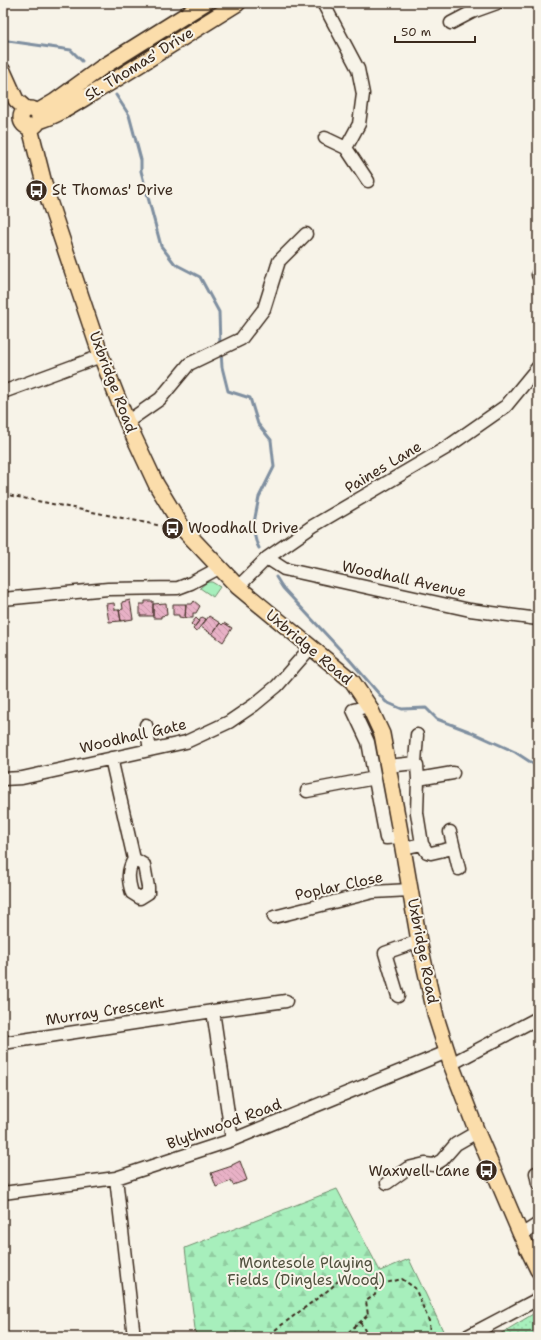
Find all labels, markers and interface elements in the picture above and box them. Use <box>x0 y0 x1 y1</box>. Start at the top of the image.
scale bar <box>395 18 475 44</box>
street label: St. Thomas' Drive <box>81 22 197 106</box>
text: 50 m <box>401 24 431 40</box>
bus stop icon: St Thomas' Drive <box>23 177 49 203</box>
place label: St Thomas' Drive <box>52 180 173 200</box>
street label: Uxbridge Road <box>84 328 142 436</box>
street label: Paines Lane <box>341 436 425 498</box>
bus stop icon: Woodhall Drive <box>160 515 186 541</box>
place label: Woodhall Drive <box>188 518 299 538</box>
street label: Woodhall Avenue <box>340 556 468 602</box>
street label: Uxbridge Road <box>262 605 357 689</box>
street label: Woodhall Gate <box>78 714 188 758</box>
street label: Poplar Close <box>293 867 385 905</box>
street label: Uxbridge Road <box>403 897 443 1006</box>
street label: Murray Crescent <box>44 992 166 1030</box>
street label: Blythwood Road <box>164 1094 285 1154</box>
bus stop icon: Waxwell Lane <box>473 1158 499 1184</box>
place label: Waxwell Lane <box>369 1161 470 1181</box>
park label: Montesole Playing Fields (Dingles Wood) <box>227 1253 385 1290</box>

